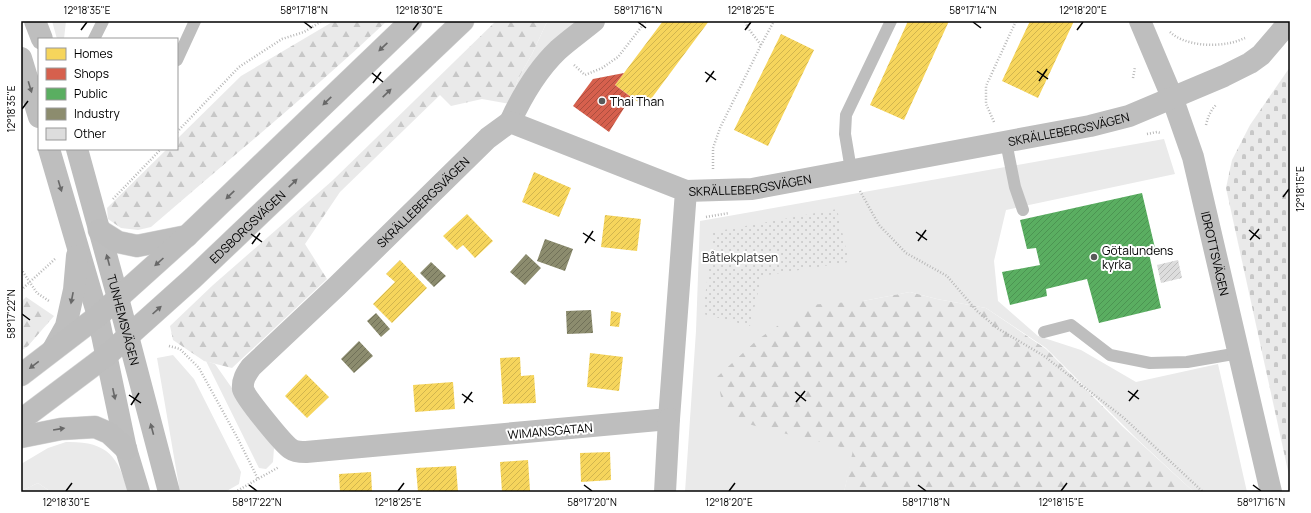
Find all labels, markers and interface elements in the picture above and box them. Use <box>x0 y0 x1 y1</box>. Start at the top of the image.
text: 12°18'35"E <box>64 3 111 17</box>
text: 58°17'18"N <box>280 3 328 17</box>
text: 12°18'30"E <box>395 3 443 17</box>
text: 58°17'16"N <box>614 3 662 17</box>
text: 12°18'25"E <box>727 3 775 17</box>
text: 58°17'14"N <box>949 3 997 17</box>
text: 12°18'20"E <box>1059 3 1107 17</box>
legend <box>38 38 178 150</box>
one-way arrow <box>378 43 388 52</box>
text: Homes <box>74 45 113 62</box>
text: Shops <box>74 65 109 82</box>
one-way arrow <box>27 82 33 94</box>
text: 12°18'35"E <box>4 85 18 132</box>
text: Public <box>74 85 108 102</box>
one-way arrow <box>382 88 392 98</box>
place label: Thai Than <box>610 93 664 110</box>
one-way arrow <box>322 96 332 106</box>
marker: Thai Than <box>597 96 607 106</box>
text: Industry <box>74 105 120 122</box>
street label: SKRÄLLEBERGSVÄGEN <box>1007 108 1131 150</box>
text: Other <box>74 125 107 142</box>
street label: SKRÄLLEBERGSVÄGEN <box>373 153 473 251</box>
text: 12°18'15"E <box>1293 166 1307 212</box>
street label: SKRÄLLEBERGSVÄGEN <box>688 170 813 199</box>
one-way arrow <box>288 178 298 188</box>
one-way arrow <box>57 181 63 193</box>
street label: EDSBORGSVÄGEN <box>205 186 289 267</box>
one-way arrow <box>225 190 235 200</box>
street label: IDROTTSVÄGEN <box>1197 209 1234 297</box>
place label: Götalundens kyrka <box>1102 242 1173 273</box>
park label: Båtlekplatsen <box>702 249 778 266</box>
marker: Götalundens kyrka <box>1089 252 1099 262</box>
one-way arrow <box>104 254 110 266</box>
one-way arrow <box>154 257 164 266</box>
street label: TUNHEMSVÄGEN <box>103 272 144 367</box>
text: 58°17'22"N <box>4 289 18 339</box>
one-way arrow <box>69 292 75 304</box>
one-way arrow <box>152 305 162 315</box>
one-way arrow <box>28 361 39 370</box>
one-way arrow <box>112 388 118 400</box>
street label: WIMANSGATAN <box>507 419 593 443</box>
one-way arrow <box>149 423 155 435</box>
one-way arrow <box>53 426 65 432</box>
text: 12°18'30"E <box>42 495 90 509</box>
text: 58°17'22"N <box>232 495 282 509</box>
text: 12°18'25"E <box>374 495 422 509</box>
text: 58°17'20"N <box>567 495 617 509</box>
text: 12°18'20"E <box>705 495 753 509</box>
text: 58°17'18"N <box>902 495 950 509</box>
text: 12°18'15"E <box>1038 495 1084 509</box>
text: 58°17'16"N <box>1237 495 1285 509</box>

